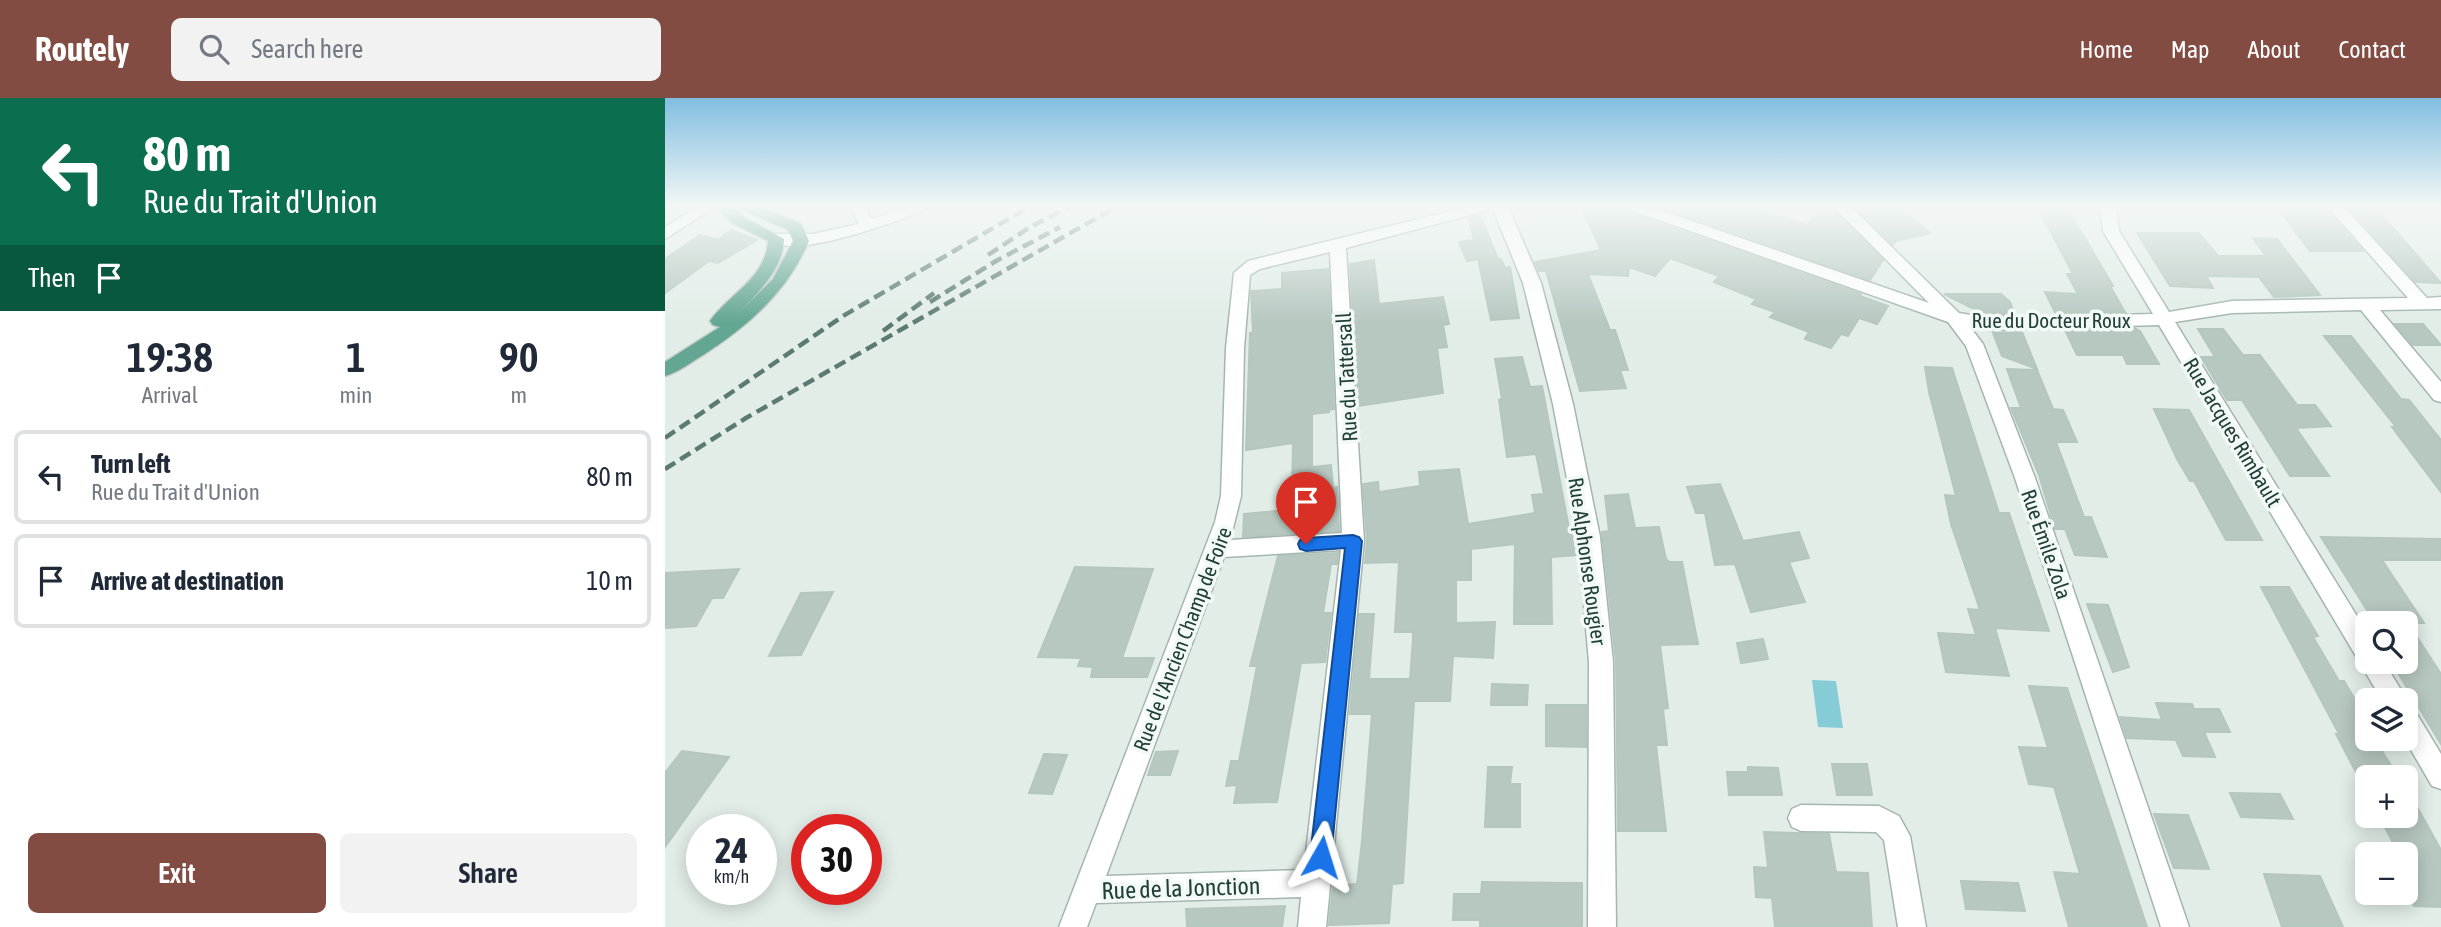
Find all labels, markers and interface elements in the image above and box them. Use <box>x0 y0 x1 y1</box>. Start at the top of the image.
search box <box>171 18 661 81</box>
text: Routely <box>35 30 129 68</box>
icon: search <box>195 30 233 68</box>
text: Search here <box>251 34 363 64</box>
text: Home <box>2079 36 2133 63</box>
text: Map <box>2171 36 2209 63</box>
text: About <box>2247 36 2300 63</box>
text: Contact <box>2338 36 2406 63</box>
text: 80 m <box>143 125 231 181</box>
icon: left <box>28 126 119 217</box>
text: Rue du Trait d'Union <box>143 183 378 220</box>
icon: arrive <box>90 259 128 297</box>
text: Then <box>28 263 76 293</box>
street label: Rue du Docteur Roux <box>1971 308 2131 332</box>
street label: Rue du Tattersall <box>1331 311 1361 442</box>
text: 19:38 <box>127 333 213 381</box>
text: 1 <box>346 333 366 381</box>
text: 90 <box>499 333 538 381</box>
street label: Rue Jacques Rimbault <box>2179 353 2287 511</box>
text: Arrival <box>142 382 198 408</box>
text: min <box>339 382 372 408</box>
text: m <box>510 382 527 408</box>
text: Turn left <box>91 449 171 479</box>
icon: left <box>32 458 70 496</box>
text: 80 m <box>586 462 633 492</box>
pin <box>1276 472 1336 544</box>
street label: Rue Alphonse Rougier <box>1564 476 1612 647</box>
text: Rue du Trait d'Union <box>91 479 260 505</box>
icon: arrive <box>1287 483 1325 521</box>
street label: Rue Émile Zola <box>2017 486 2077 602</box>
street label: Rue de l'Ancien Champ de Foire <box>1128 523 1236 755</box>
icon: arrive <box>32 562 70 600</box>
text: Arrive at destination <box>91 566 284 596</box>
text: 10 m <box>586 566 633 596</box>
map controls <box>2355 611 2418 905</box>
button: search <box>2355 611 2418 674</box>
button: layers <box>2355 688 2418 751</box>
button: + <box>2355 765 2418 828</box>
speed limit sign: 30 <box>791 814 882 905</box>
position arrow <box>1284 820 1358 894</box>
text: 24 <box>715 830 748 870</box>
button: Exit <box>28 833 326 913</box>
button: Share <box>340 833 637 913</box>
button: − <box>2355 842 2418 905</box>
text: km/h <box>714 866 749 887</box>
street label: Rue de la Jonction <box>1101 872 1261 904</box>

